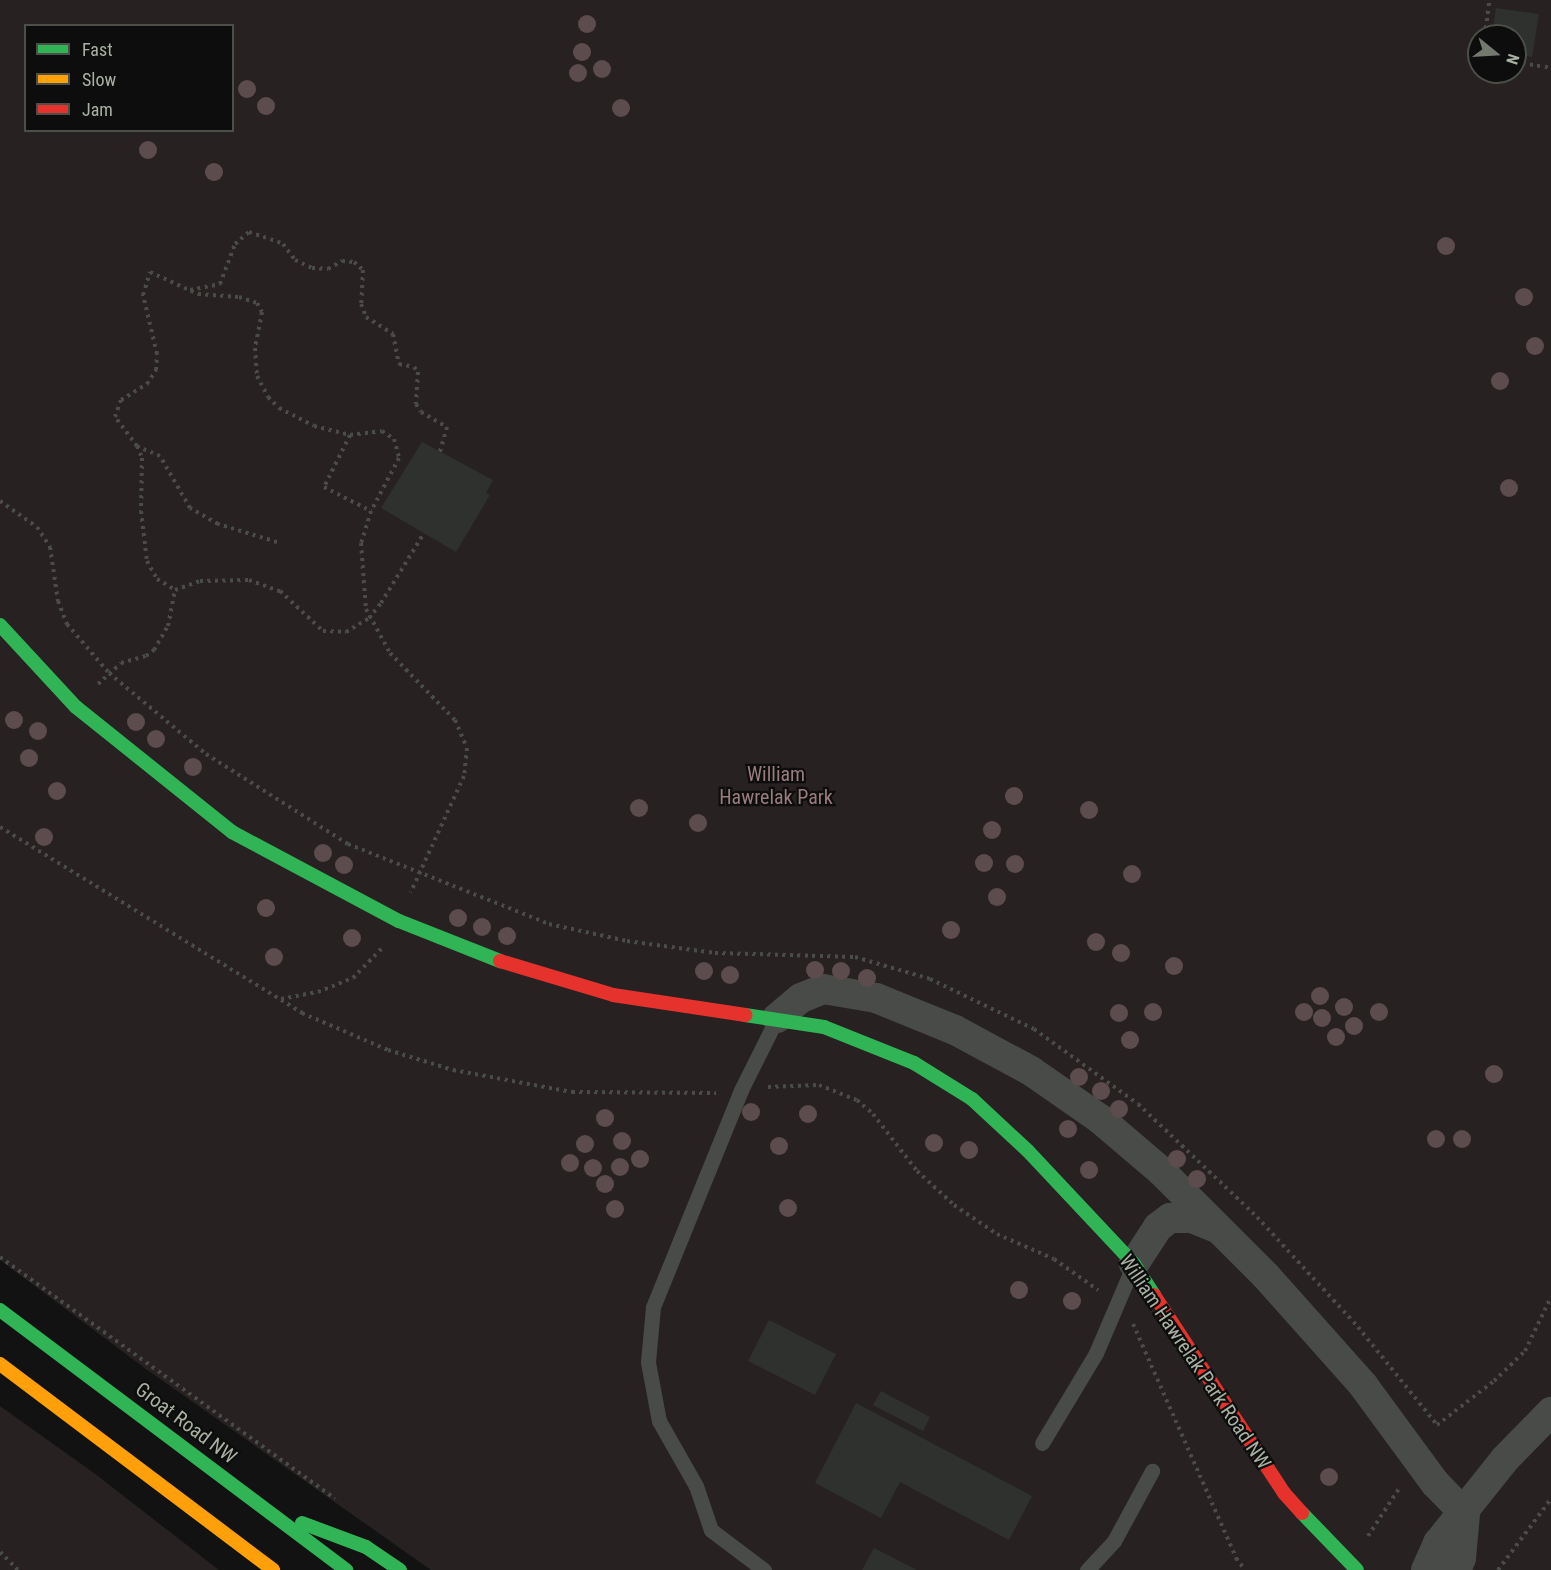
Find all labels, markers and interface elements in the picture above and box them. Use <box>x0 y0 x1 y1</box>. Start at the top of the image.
legend <box>24 24 234 132</box>
north arrow <box>1467 24 1527 84</box>
text: Fast <box>82 39 113 60</box>
text: N <box>1502 51 1523 67</box>
text: Slow <box>82 69 116 90</box>
text: Jam <box>82 99 113 120</box>
park label: William Hawrelak Park <box>719 762 833 809</box>
street label: William Hawrelak Park Road NW <box>1114 1250 1276 1474</box>
street label: Groat Road NW <box>131 1377 241 1469</box>

